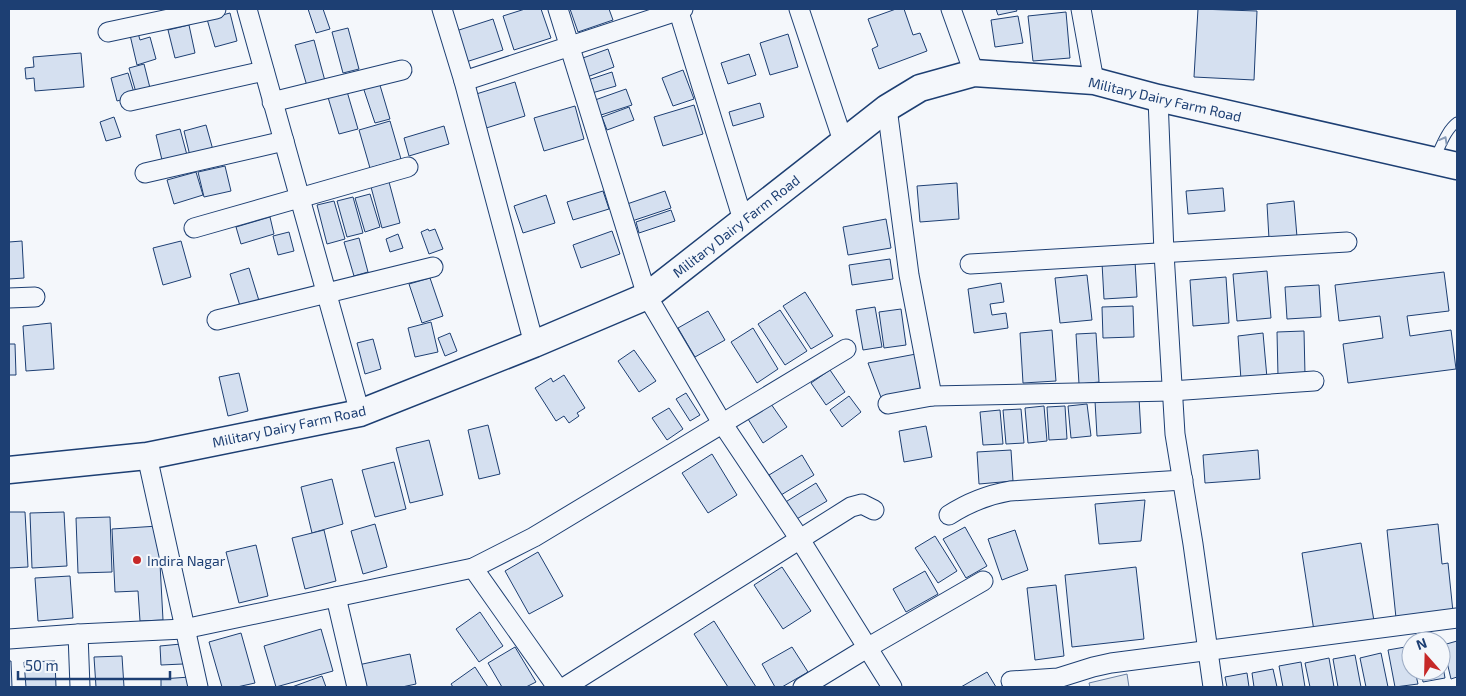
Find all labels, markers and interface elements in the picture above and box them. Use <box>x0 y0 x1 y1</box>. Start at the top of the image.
street label: Military Dairy Farm Road <box>1087 73 1243 125</box>
one-way arrow <box>1438 137 1448 146</box>
street label: Military Dairy Farm Road <box>669 171 803 281</box>
street label: Military Dairy Farm Road <box>211 401 367 451</box>
place label: Indira Nagar <box>147 552 226 569</box>
marker: Indira Nagar <box>131 554 143 566</box>
north arrow <box>1401 631 1451 681</box>
text: N <box>1414 634 1429 653</box>
scale bar <box>18 648 170 680</box>
text: 50 m <box>25 656 59 674</box>

